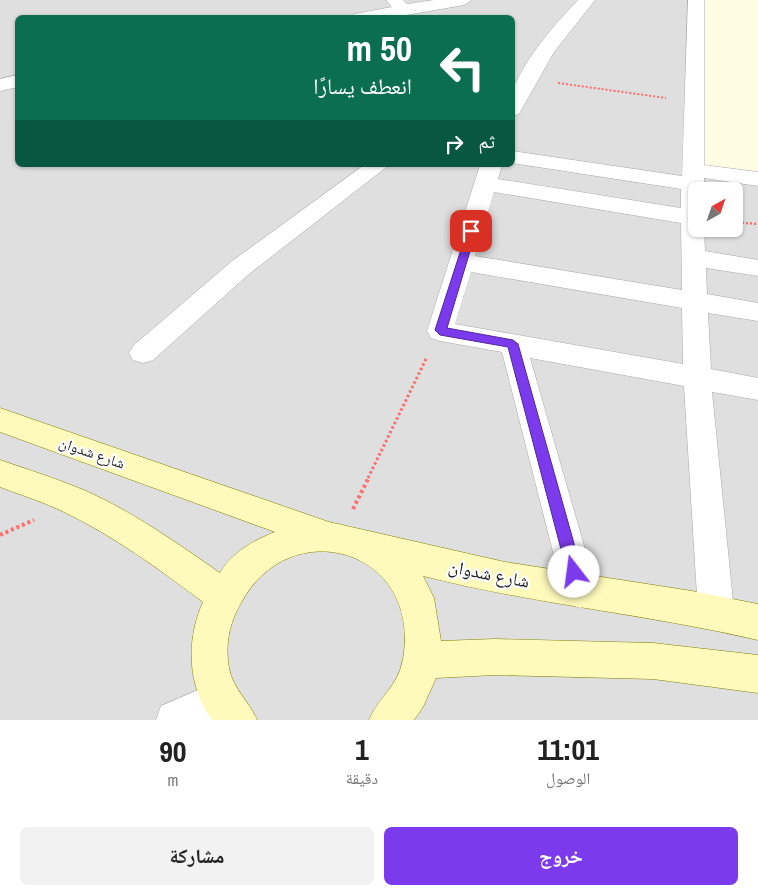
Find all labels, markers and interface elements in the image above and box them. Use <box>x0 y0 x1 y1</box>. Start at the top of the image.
text: 50 m <box>347 25 412 72</box>
icon: left <box>430 35 495 100</box>
text: انعطف يسارًا <box>313 71 412 101</box>
text: ثم <box>478 128 495 154</box>
icon: right <box>440 130 468 158</box>
north arrow <box>688 182 742 238</box>
map controls <box>688 182 743 237</box>
pin <box>450 210 492 252</box>
icon: arrive <box>457 217 485 245</box>
street label: شارع شدوان <box>56 431 128 474</box>
position arrow <box>547 545 599 597</box>
street label: شارع شدوان <box>446 553 532 594</box>
text: 1 <box>355 729 369 769</box>
text: 11:01 <box>537 729 599 769</box>
text: 90 <box>159 731 187 771</box>
text: دقيقة <box>346 767 378 789</box>
text: الوصول <box>546 767 590 789</box>
text: m <box>167 769 178 791</box>
button: مشاركة <box>20 827 374 885</box>
button: خروج <box>384 827 738 885</box>

